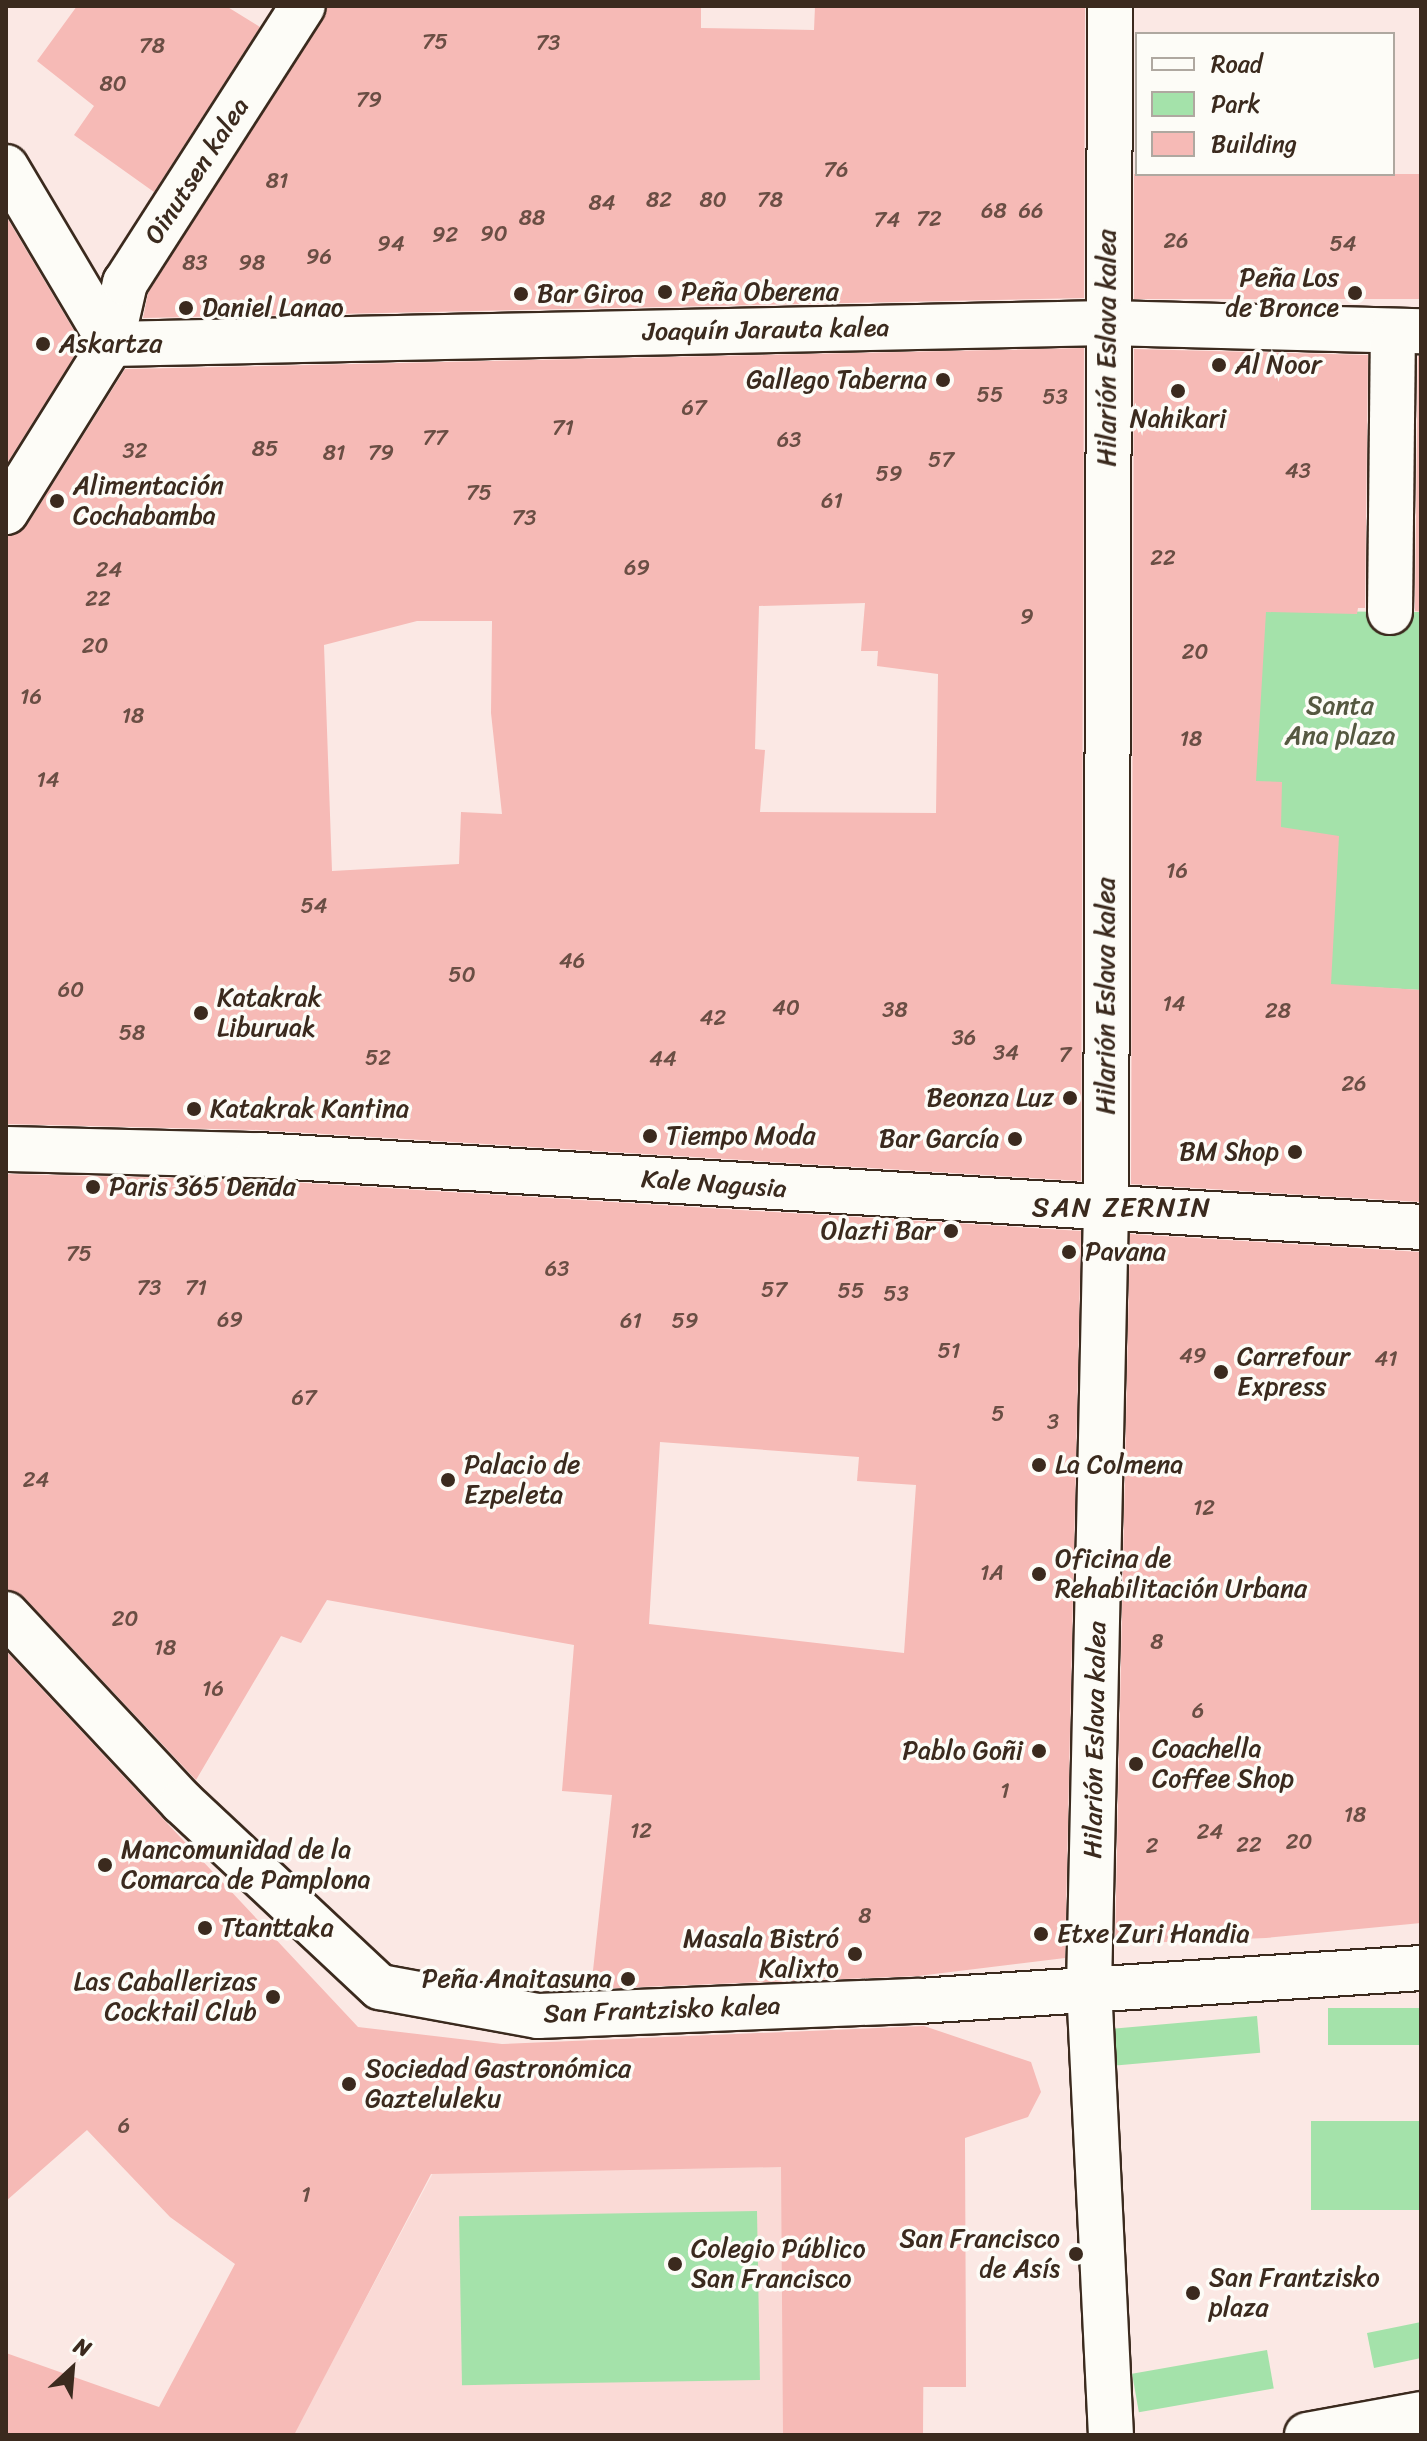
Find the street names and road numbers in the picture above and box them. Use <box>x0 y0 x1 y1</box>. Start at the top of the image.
street label: Oinutsen kalea <box>138 92 256 250</box>
street label: Hilarión Eslava kalea <box>1091 229 1123 467</box>
street label: Joaquín Jarauta kalea <box>642 312 890 348</box>
street label: Hilarión Eslava kalea <box>1090 877 1122 1115</box>
street label: Kale Nagusia <box>640 1163 788 1205</box>
street label: Hilarión Eslava kalea <box>1077 1621 1113 1859</box>
street label: San Frantzisko kalea <box>542 1990 782 2030</box>

